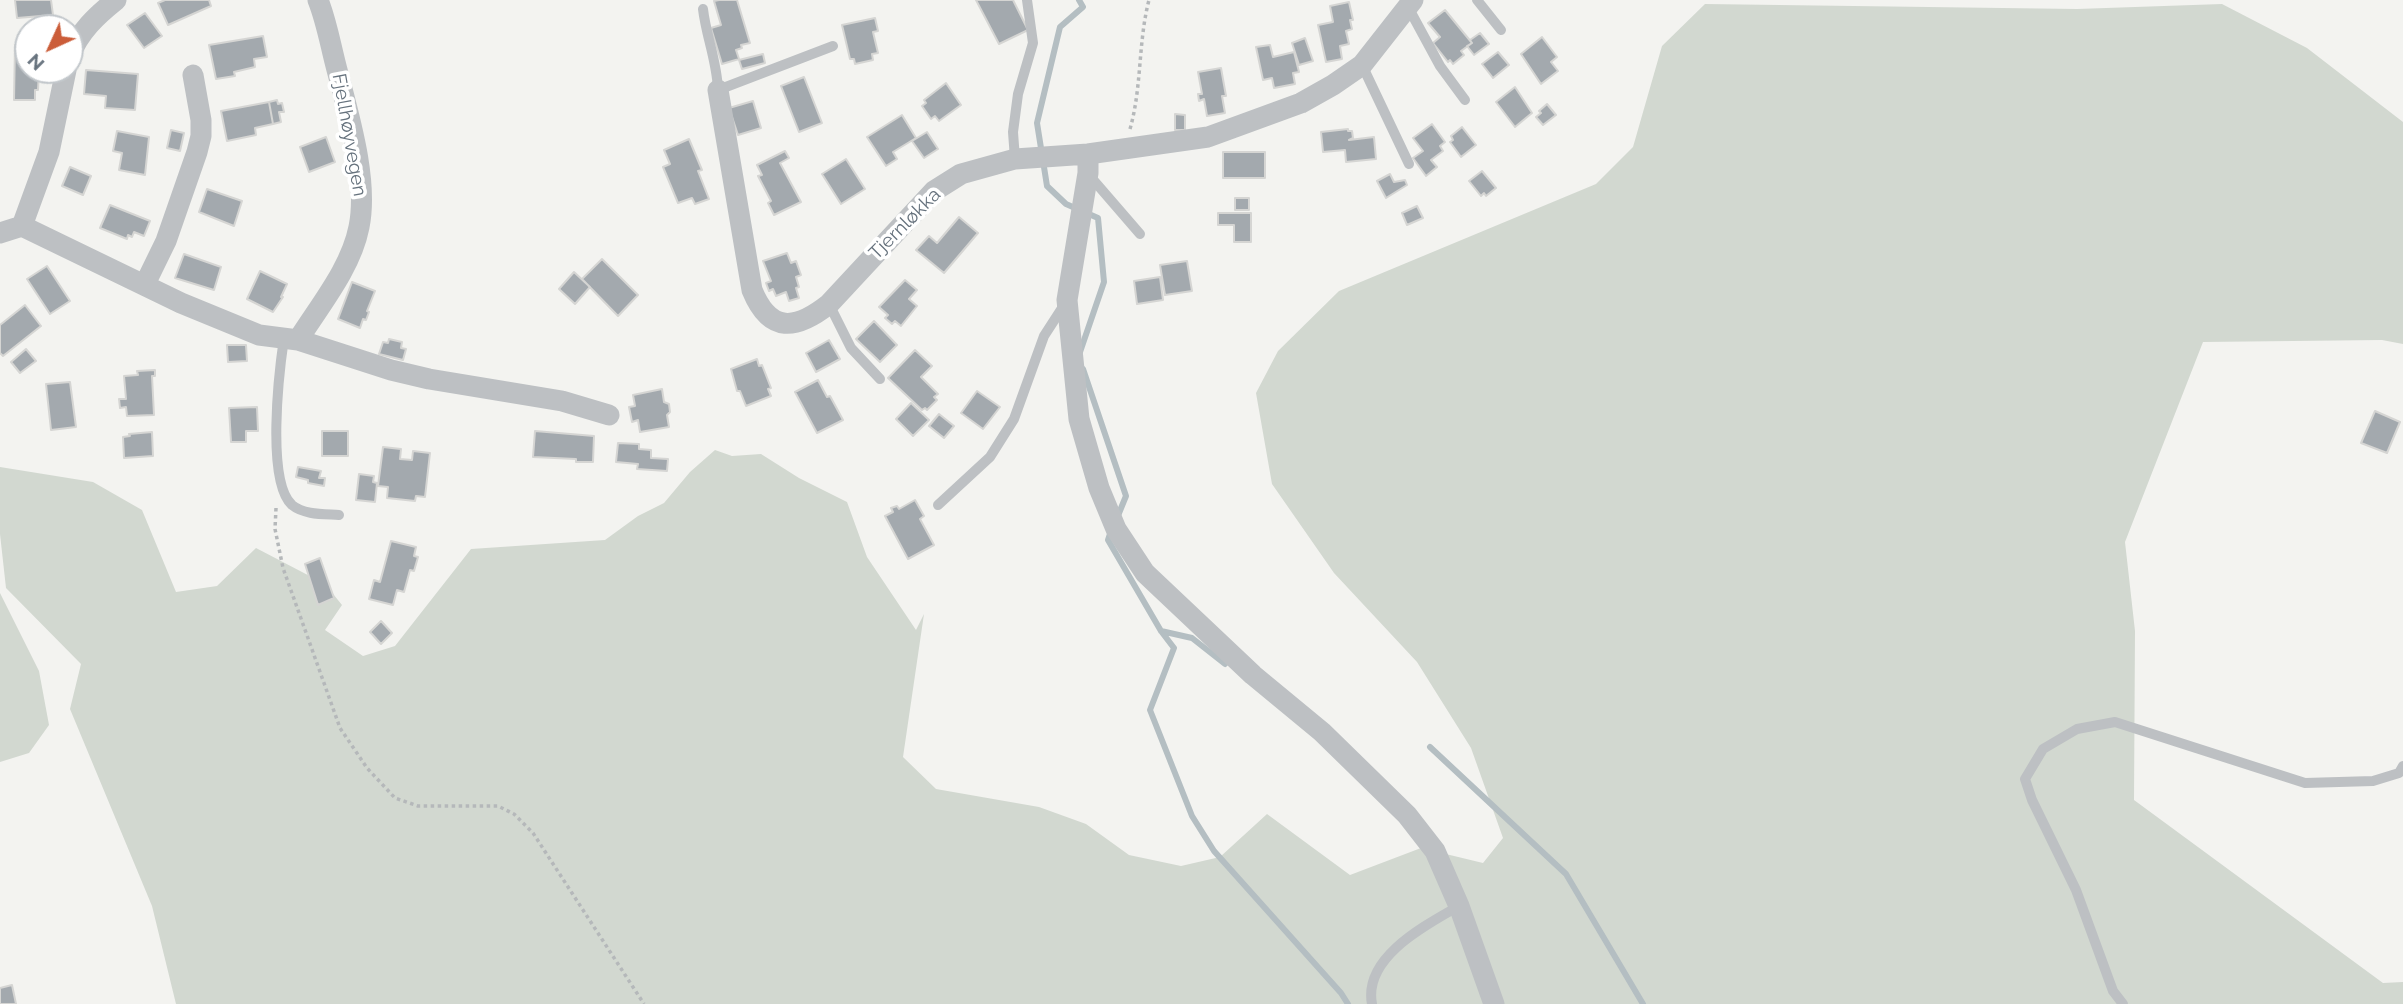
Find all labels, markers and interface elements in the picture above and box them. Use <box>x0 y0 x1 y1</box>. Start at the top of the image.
north arrow <box>14 14 84 84</box>
text: N <box>23 50 48 75</box>
street label: Fjellhøyvegen <box>327 72 371 198</box>
street label: Tjernløkka <box>865 184 945 264</box>

